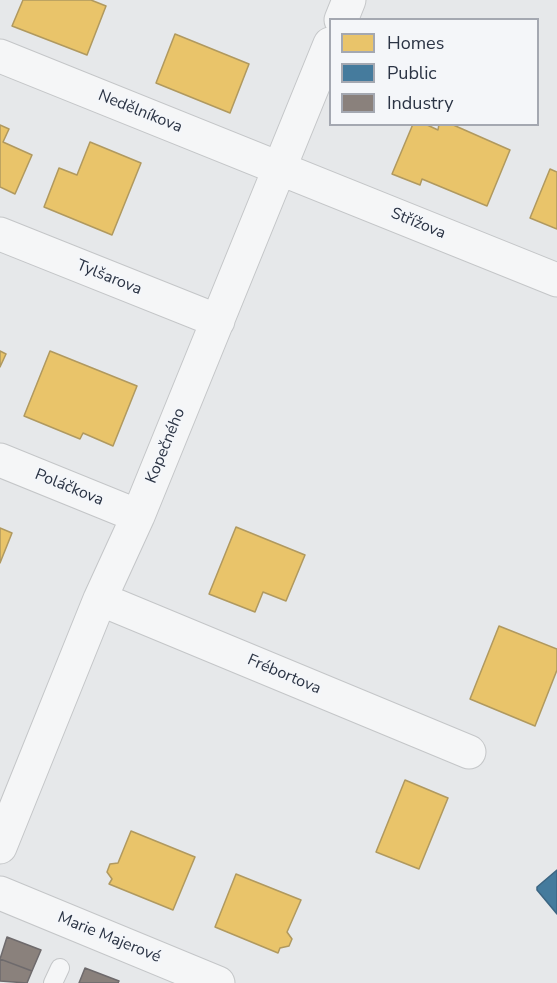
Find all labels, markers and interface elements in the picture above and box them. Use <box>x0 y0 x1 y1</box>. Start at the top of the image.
legend <box>329 18 539 126</box>
text: Homes <box>387 31 444 55</box>
text: Public <box>387 61 437 85</box>
street label: Nedělníkova <box>95 86 185 138</box>
text: Industry <box>387 91 454 115</box>
street label: Střížova <box>388 204 448 244</box>
street label: Tylšarova <box>74 256 144 300</box>
street label: Kopečného <box>142 406 190 486</box>
street label: Poláčkova <box>32 466 106 510</box>
street label: Frébortova <box>244 651 324 699</box>
street label: Marie Majerové <box>55 909 163 967</box>

